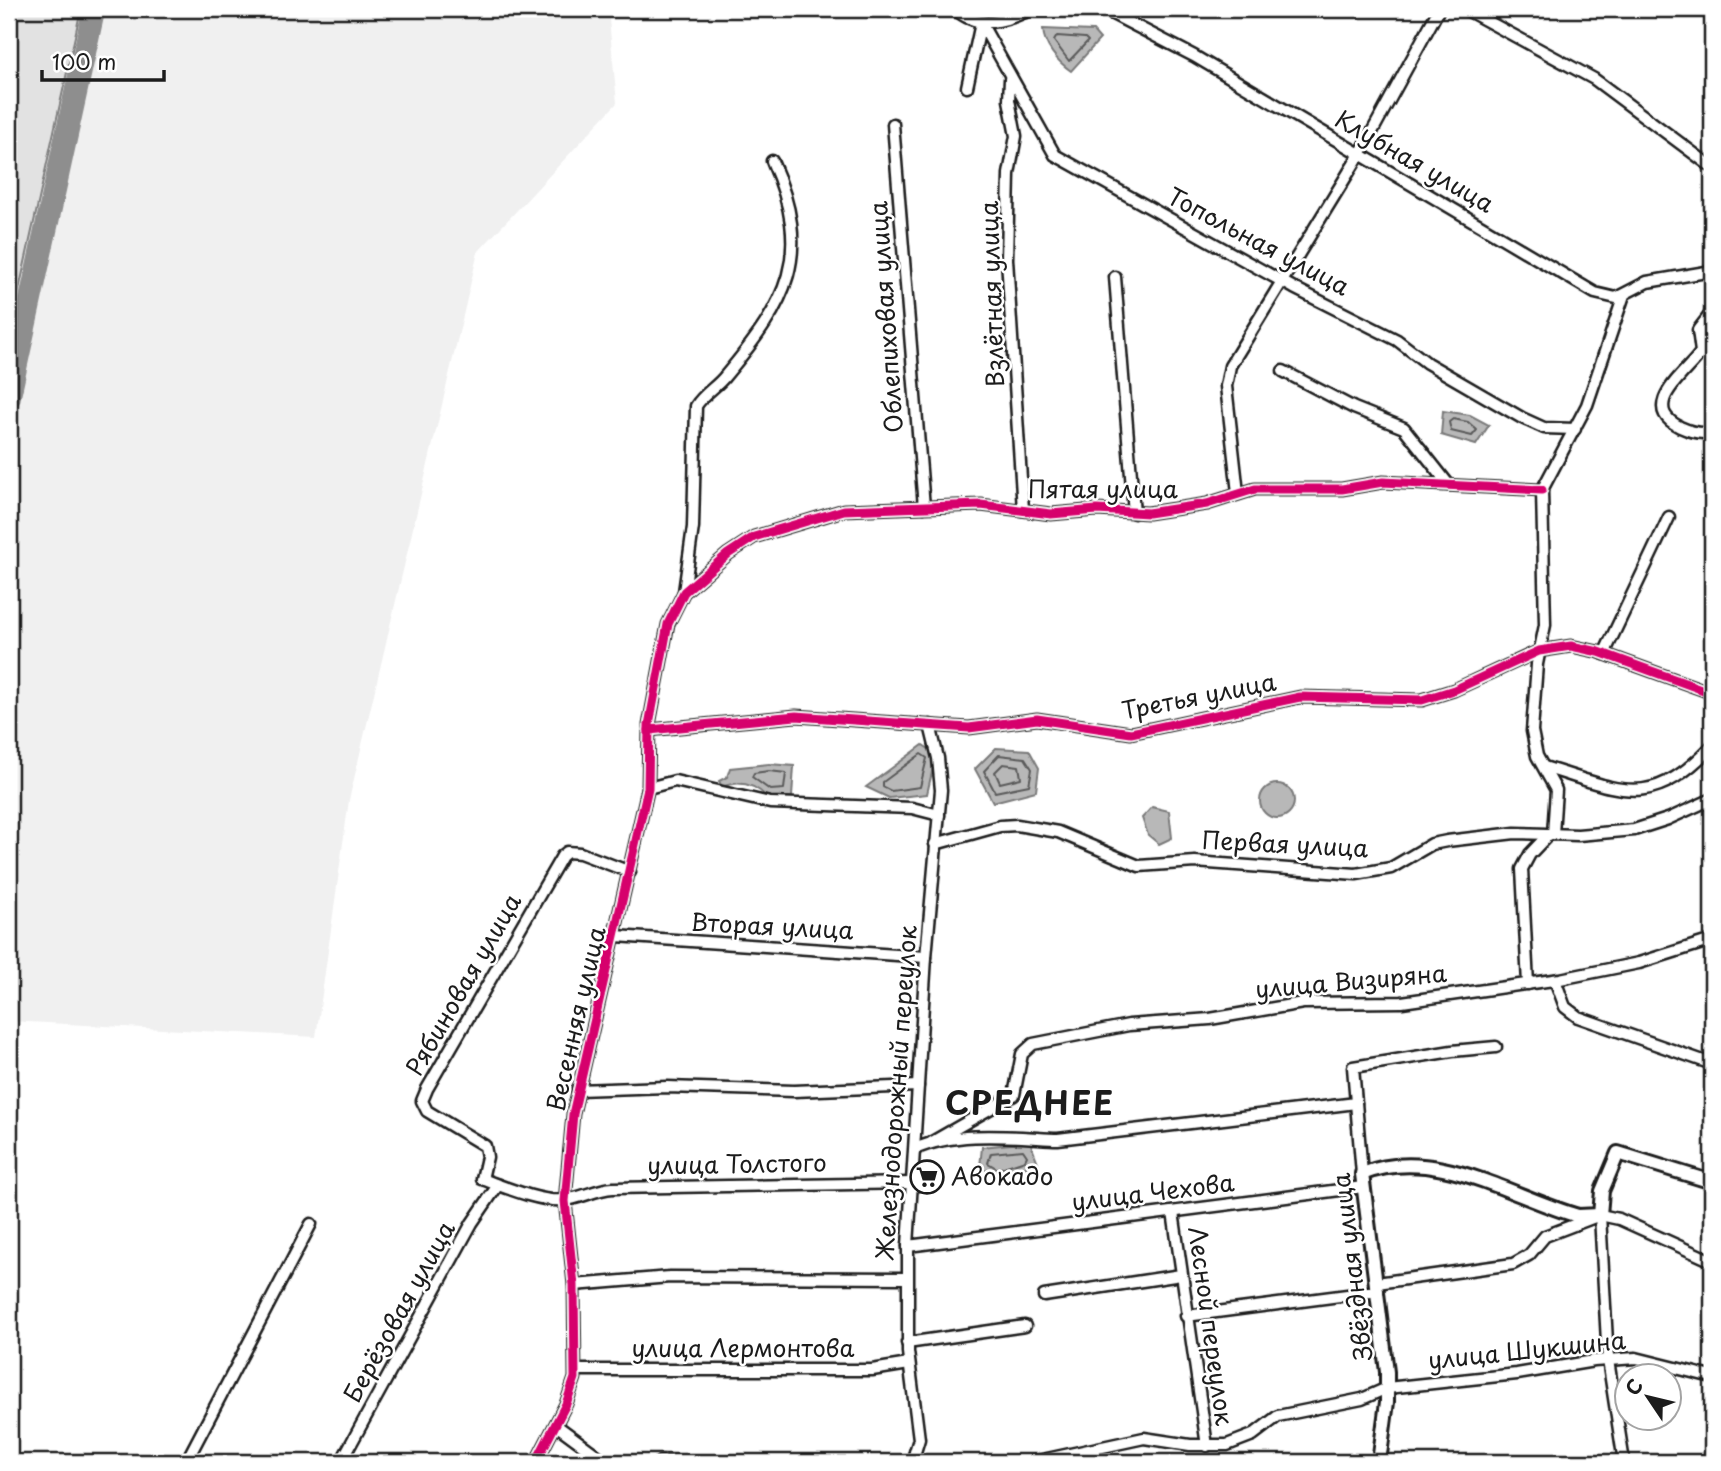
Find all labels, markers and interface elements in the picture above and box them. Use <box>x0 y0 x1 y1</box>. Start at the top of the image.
scale bar <box>42 38 164 82</box>
text: 100 m <box>52 45 116 77</box>
street label: Клубная улица <box>1329 100 1501 220</box>
street label: Топольная улица <box>1161 177 1356 303</box>
street label: Облепиховая улица <box>859 200 911 434</box>
street label: Взлётная улица <box>970 200 1012 388</box>
street label: Пятая улица <box>1028 470 1178 506</box>
street label: Третья улица <box>1118 662 1279 728</box>
street label: Первая улица <box>1201 821 1369 865</box>
street label: Рябиновая улица <box>395 886 529 1082</box>
street label: Вторая улица <box>690 903 854 947</box>
street label: Весенняя улица <box>536 923 614 1114</box>
street label: Железнодорожный переулок <box>865 923 925 1262</box>
street label: улица Визиряна <box>1254 954 1448 1006</box>
district label: СРЕДНЕЕ <box>945 1078 1115 1126</box>
street label: улица Толстого <box>647 1143 827 1183</box>
place label: Авокадо <box>951 1157 1053 1193</box>
supermarket icon: Авокадо <box>908 1158 946 1196</box>
street label: улица Чехова <box>1069 1163 1236 1219</box>
street label: Звёздная улица <box>1322 1171 1380 1363</box>
street label: Берёзовая улица <box>334 1214 463 1408</box>
street label: Лесной переулок <box>1180 1224 1244 1428</box>
street label: улица Шукшина <box>1426 1321 1627 1377</box>
street label: улица Лермонтова <box>631 1329 855 1365</box>
north arrow <box>1612 1362 1682 1432</box>
text: С <box>1618 1373 1649 1401</box>

